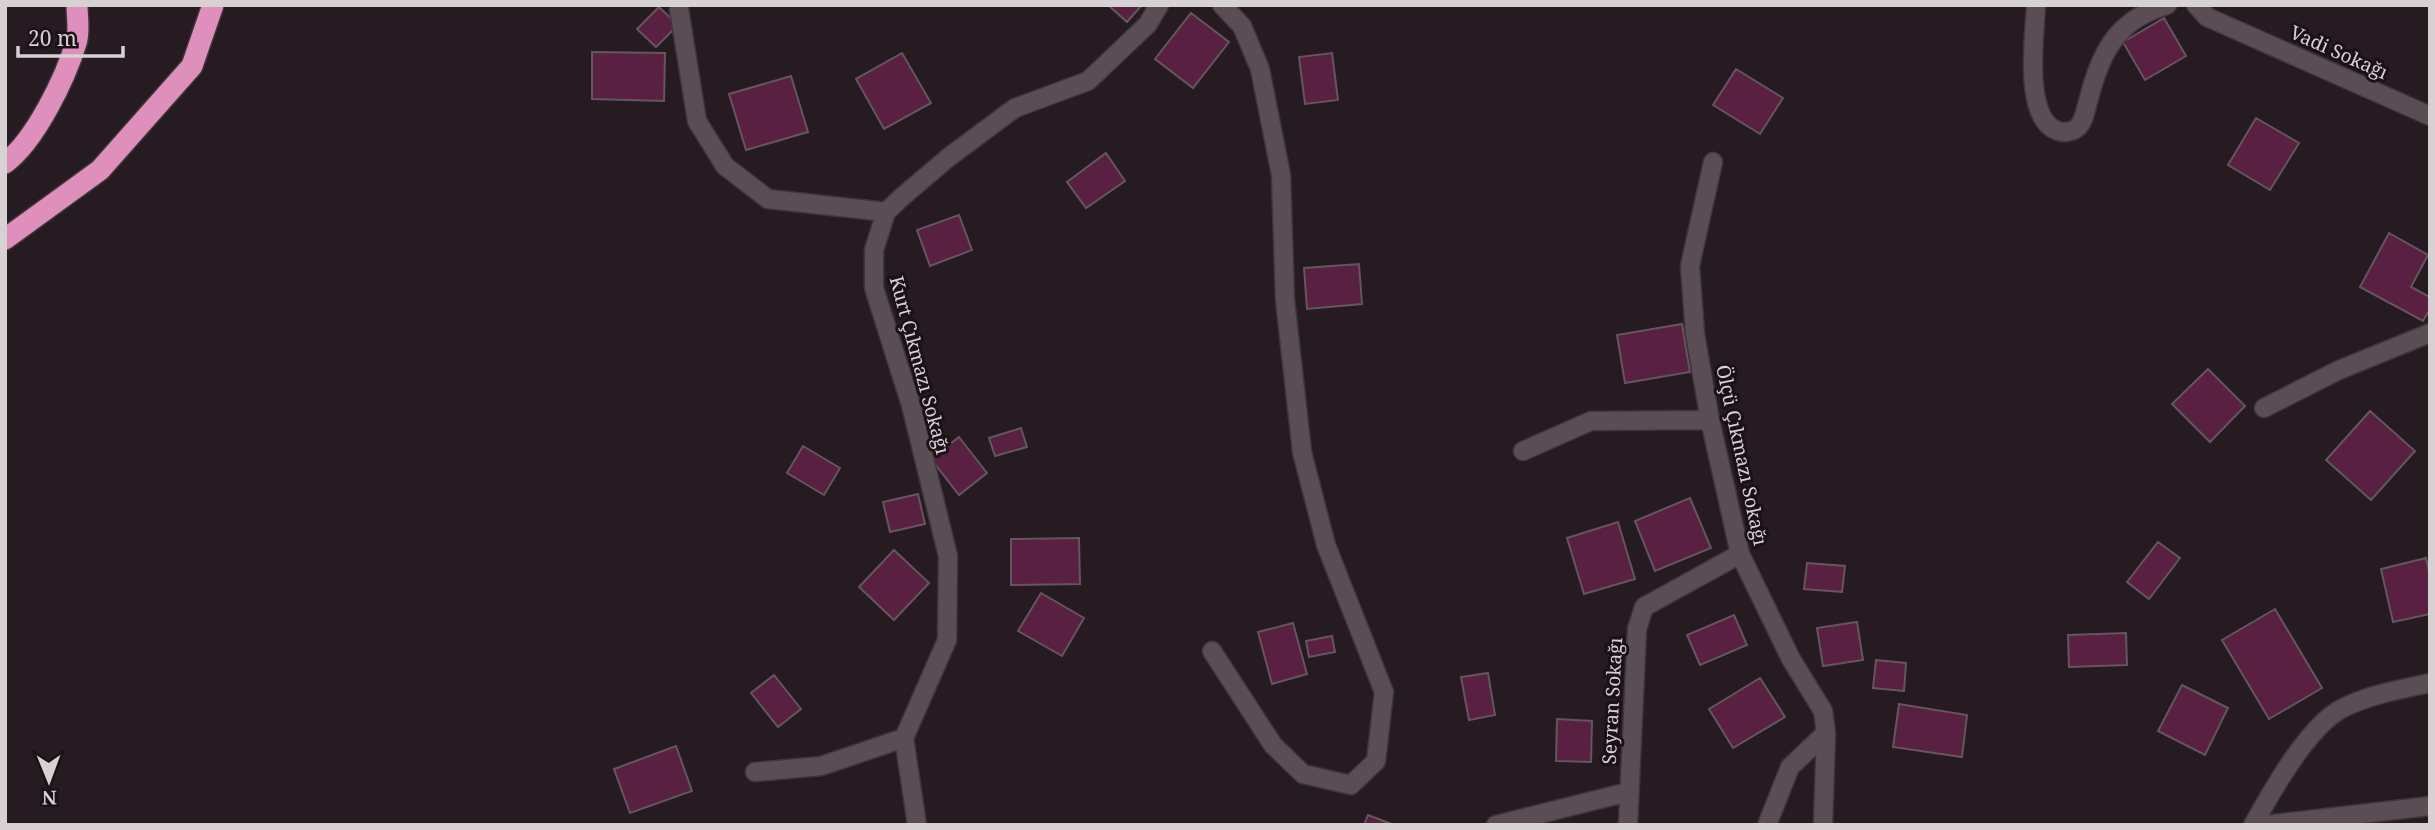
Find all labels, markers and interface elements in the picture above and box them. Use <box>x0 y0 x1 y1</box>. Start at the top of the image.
scale bar <box>18 14 122 58</box>
street label: Vadi Sokağı <box>2286 19 2392 85</box>
text: 20 m <box>28 24 77 52</box>
street label: Kurt Çıkmazı Sokağı <box>884 273 956 457</box>
street label: Ölçü Çıkmazı Sokağı <box>1710 362 1774 548</box>
street label: Seyran Sokağı <box>1596 637 1628 765</box>
north arrow <box>14 746 84 816</box>
text: N <box>42 785 57 811</box>

